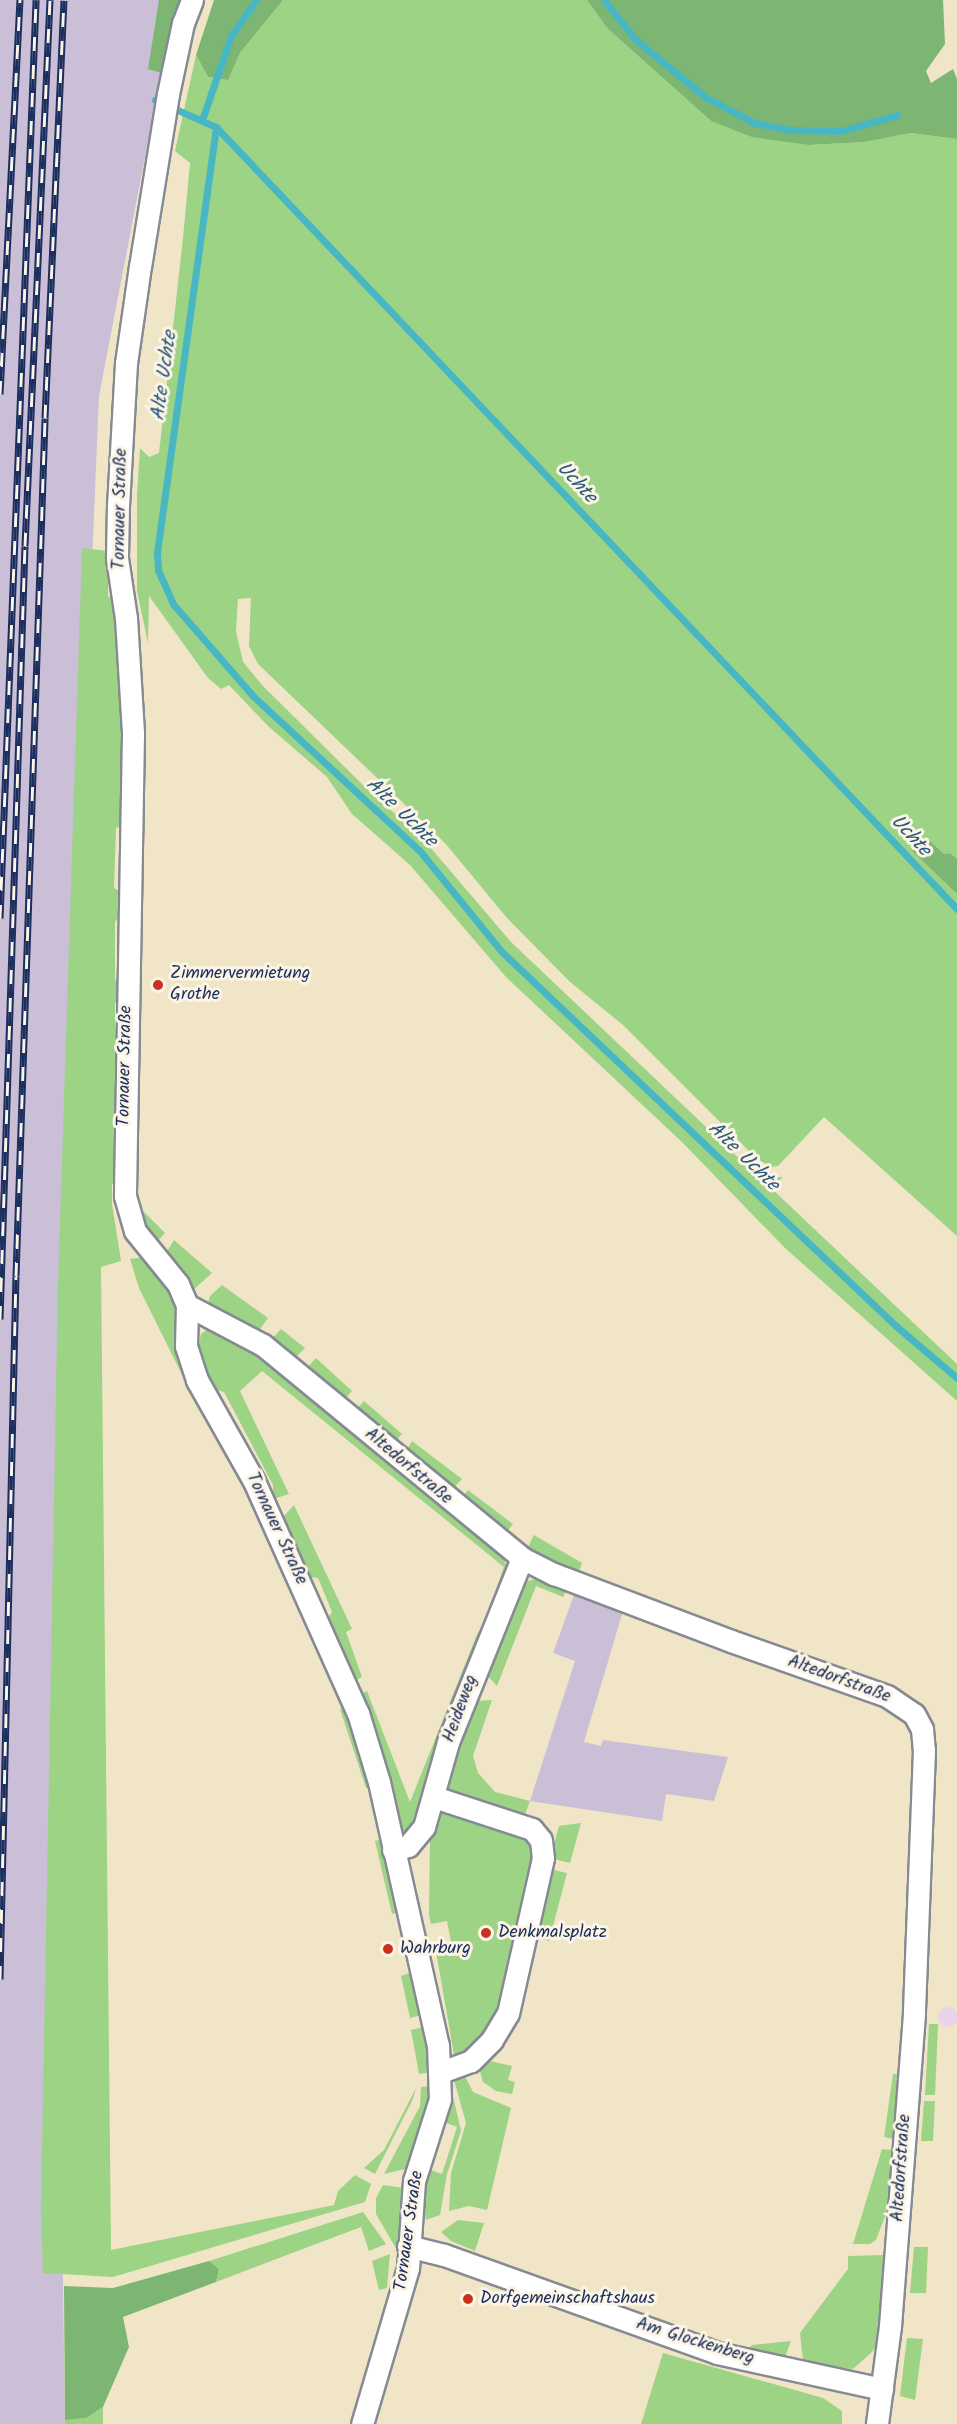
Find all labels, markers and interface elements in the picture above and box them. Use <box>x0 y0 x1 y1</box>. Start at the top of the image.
water label: Alte Uchte <box>147 330 183 422</box>
street label: Tornauer Straße <box>109 448 133 570</box>
water label: Uchte <box>551 457 601 509</box>
water label: Alte Uchte <box>360 773 442 853</box>
water label: Uchte <box>885 810 935 862</box>
place label: Zimmervermietung Grothe <box>170 964 310 1006</box>
marker: Zimmervermietung Grothe <box>151 978 165 992</box>
street label: Tornauer Straße <box>114 1005 138 1127</box>
water label: Alte Uchte <box>702 1117 784 1197</box>
street label: Altedorfstraße <box>360 1424 456 1510</box>
street label: Tornauer Straße <box>241 1469 311 1589</box>
street label: Altedorfstraße <box>785 1651 893 1709</box>
street label: Heideweg <box>439 1672 483 1746</box>
place label: Denkmalsplatz <box>498 1922 607 1944</box>
marker: Denkmalsplatz <box>479 1926 493 1940</box>
place label: Wahrburg <box>400 1938 471 1960</box>
marker: Wahrburg <box>381 1942 395 1956</box>
street label: Altedorfstraße <box>887 2113 917 2223</box>
street label: Tornauer Straße <box>391 2169 429 2293</box>
place label: Dorfgemeinschaftshaus <box>480 2288 655 2310</box>
marker: Dorfgemeinschaftshaus <box>461 2292 475 2306</box>
street label: Am Glockenberg <box>633 2314 757 2370</box>

